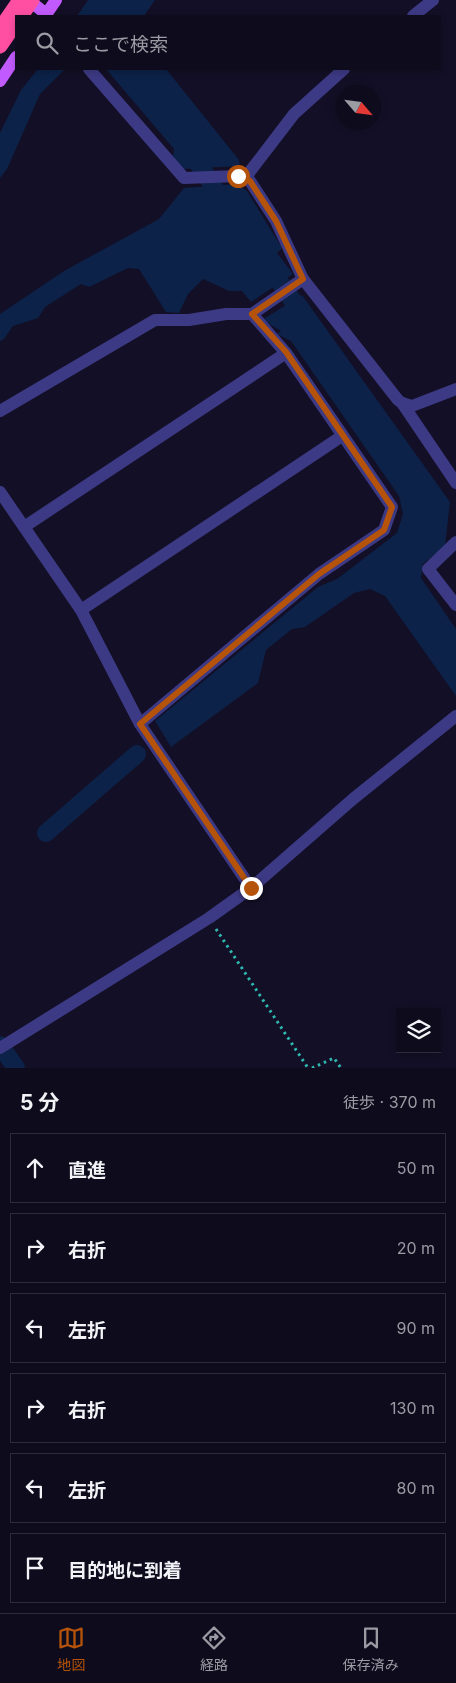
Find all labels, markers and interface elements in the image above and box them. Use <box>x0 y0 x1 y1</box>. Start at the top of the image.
search box <box>15 15 441 70</box>
icon: search <box>33 29 61 57</box>
text: ここで検索 <box>73 33 168 56</box>
north arrow <box>336 85 381 130</box>
route start <box>227 165 250 188</box>
route end <box>240 877 263 900</box>
map controls <box>396 1008 441 1053</box>
button: layers <box>396 1008 441 1053</box>
text: 5 分 <box>20 1090 59 1115</box>
text: 徒歩 · 370 m <box>343 1092 436 1112</box>
icon: ahead <box>21 1154 49 1182</box>
text: 50 m <box>397 1158 435 1178</box>
text: 直進 <box>68 1159 106 1182</box>
icon: right <box>21 1234 49 1262</box>
text: 20 m <box>397 1238 435 1258</box>
text: 右折 <box>68 1239 106 1262</box>
icon: left <box>21 1314 49 1342</box>
text: 90 m <box>396 1318 435 1338</box>
text: 左折 <box>68 1319 106 1342</box>
icon: right <box>21 1394 49 1422</box>
text: 130 m <box>390 1398 435 1418</box>
text: 右折 <box>68 1399 106 1422</box>
icon: left <box>21 1474 49 1502</box>
text: 80 m <box>396 1478 435 1498</box>
text: 左折 <box>68 1479 106 1502</box>
icon: arrive <box>21 1554 49 1582</box>
text: 目的地に到着 <box>68 1559 182 1582</box>
tab: 地図 <box>57 1624 85 1674</box>
tab: 経路 <box>200 1624 228 1674</box>
tab: 保存済み <box>343 1624 399 1674</box>

